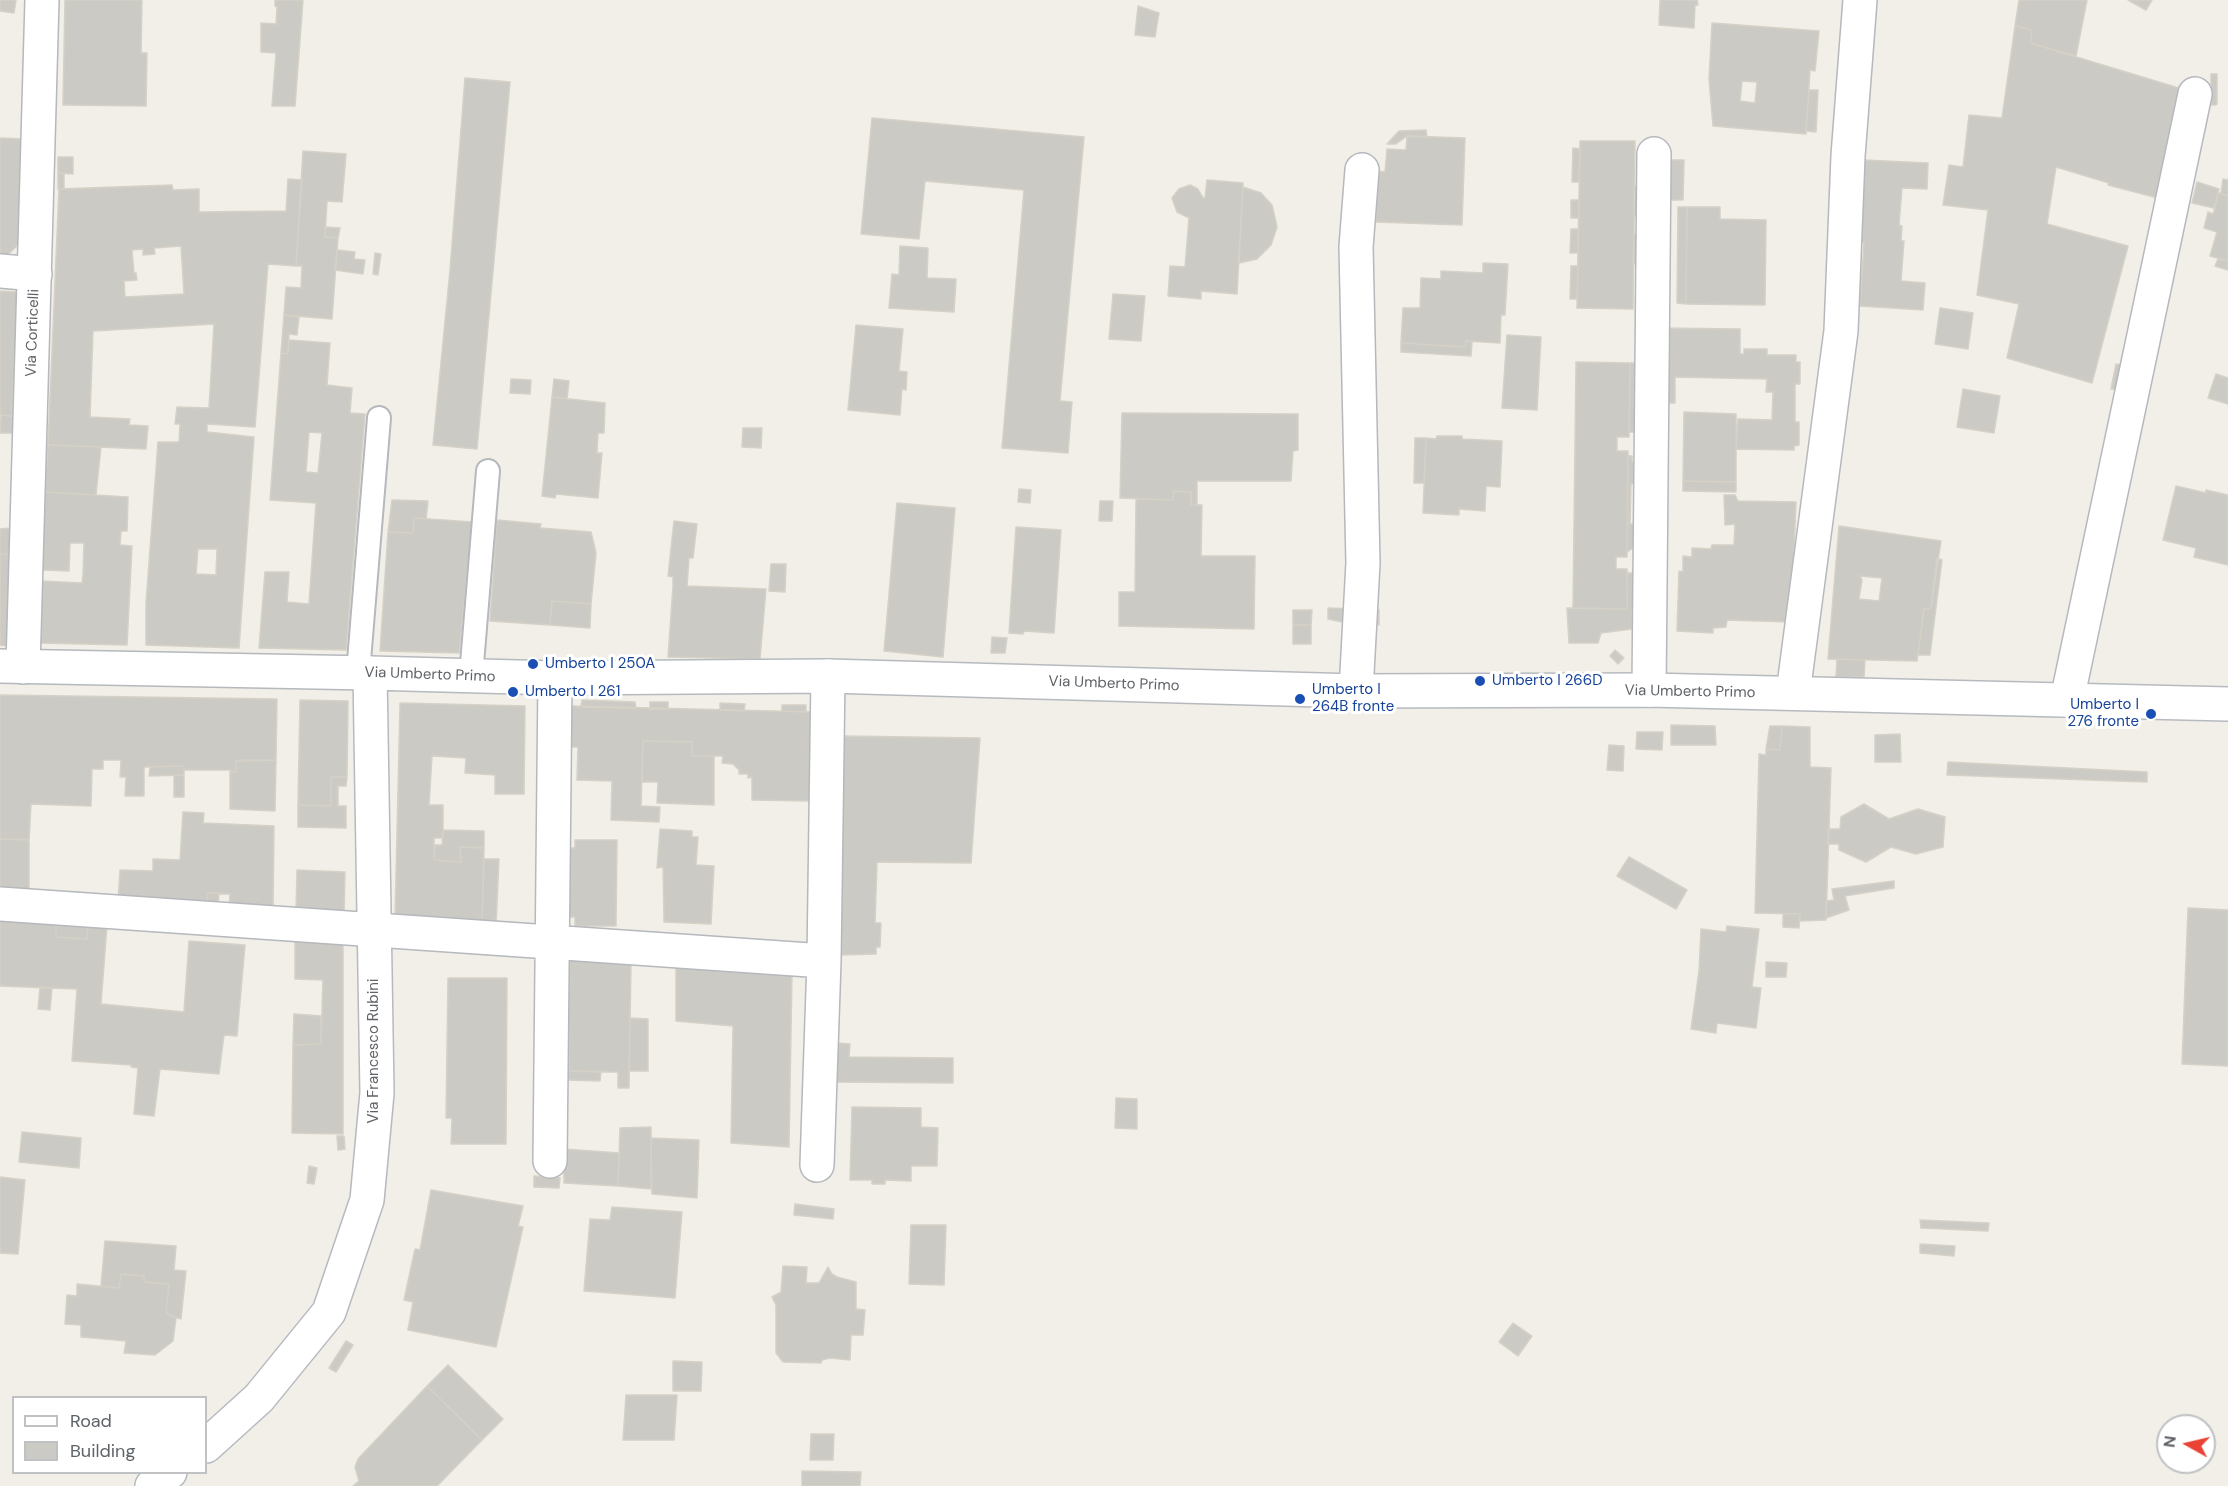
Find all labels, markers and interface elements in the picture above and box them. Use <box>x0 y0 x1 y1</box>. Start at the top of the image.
street label: Via Corticelli <box>22 289 44 377</box>
place label: Umberto I 250A <box>545 655 655 673</box>
marker: Umberto I 250A <box>526 657 540 671</box>
street label: Via Umberto Primo <box>364 664 496 686</box>
place label: Umberto I 266D <box>1492 672 1603 690</box>
street label: Via Umberto Primo <box>1048 673 1180 695</box>
marker: Umberto I 266D <box>1473 674 1487 688</box>
place label: Umberto I 264B fronte <box>1312 681 1394 716</box>
street label: Via Umberto Primo <box>1624 682 1756 702</box>
place label: Umberto I 261 <box>525 683 620 701</box>
marker: Umberto I 261 <box>506 685 520 699</box>
marker: Umberto I 264B fronte <box>1293 692 1307 706</box>
place label: Umberto I 276 fronte <box>2068 696 2139 731</box>
marker: Umberto I 276 fronte <box>2144 707 2158 721</box>
street label: Via Francesco Rubini <box>365 979 383 1123</box>
legend <box>12 1396 207 1474</box>
text: Road <box>70 1409 112 1433</box>
north arrow <box>2156 1414 2216 1474</box>
text: N <box>2158 1434 2181 1449</box>
text: Building <box>70 1439 135 1463</box>

